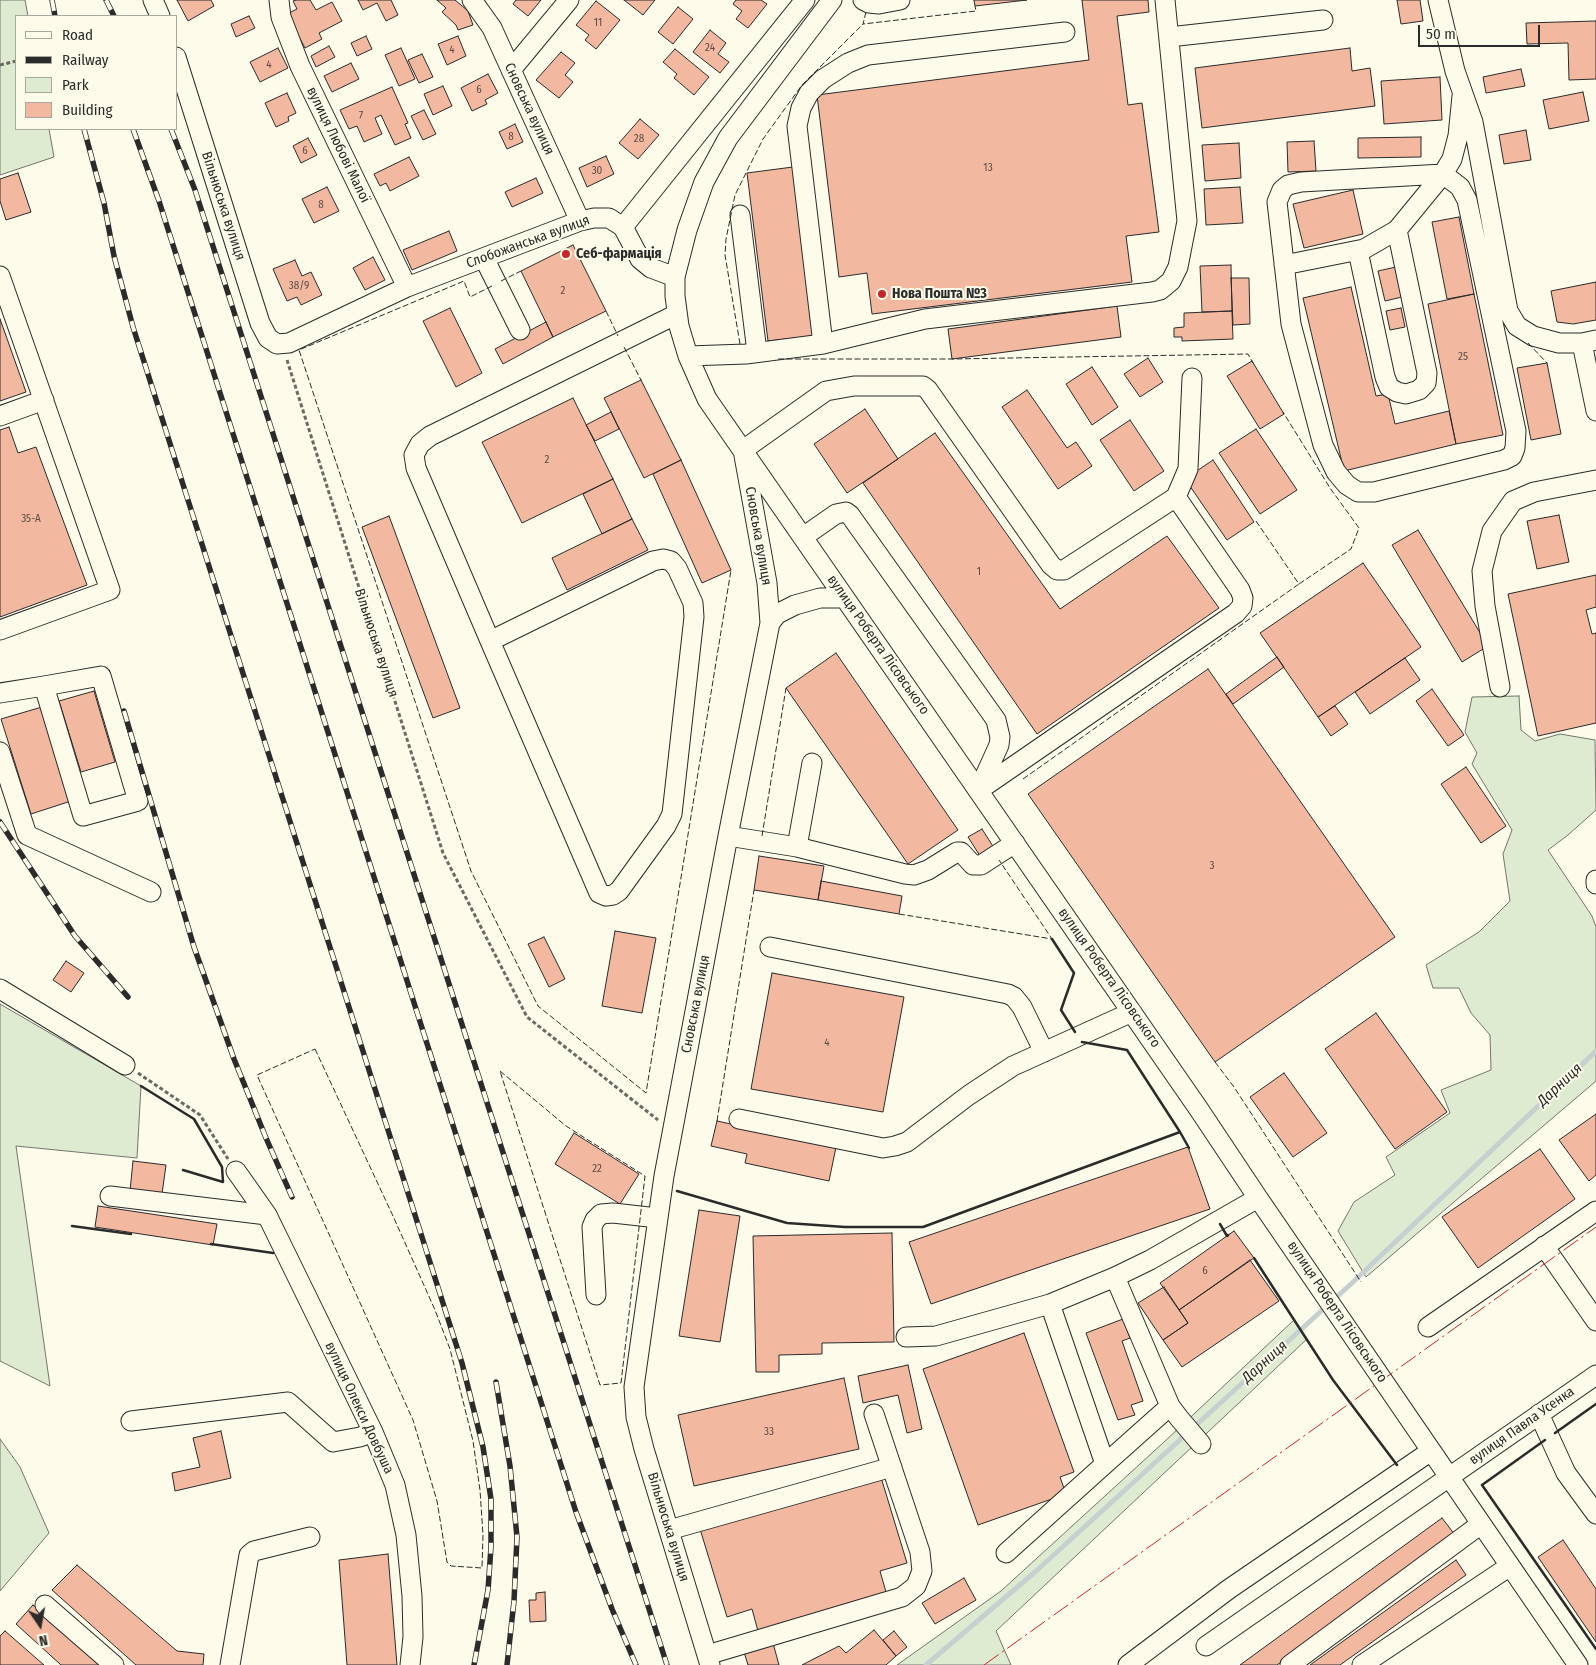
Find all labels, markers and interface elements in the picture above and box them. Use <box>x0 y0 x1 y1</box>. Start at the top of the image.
legend <box>15 15 178 130</box>
scale bar <box>1421 15 1544 47</box>
house number: 11 <box>594 16 602 30</box>
text: 50 m <box>1426 25 1456 43</box>
text: Road <box>62 26 93 44</box>
house number: 24 <box>705 41 715 55</box>
house number: 4 <box>449 43 455 57</box>
text: Railway <box>62 51 109 69</box>
house number: 4 <box>266 58 272 72</box>
street label: Сновська вулиця <box>500 60 558 158</box>
text: Park <box>62 76 89 94</box>
house number: 6 <box>476 83 482 97</box>
street label: вулиця Любові Малої <box>303 84 373 206</box>
text: Building <box>62 101 113 119</box>
house number: 7 <box>359 109 363 123</box>
house number: 8 <box>508 130 514 144</box>
house number: 28 <box>634 132 644 146</box>
house number: 6 <box>302 144 308 158</box>
street label: Вільнюська вулиця <box>198 150 248 262</box>
house number: 13 <box>983 161 993 175</box>
house number: 30 <box>592 164 602 178</box>
house number: 8 <box>318 198 324 212</box>
street label: Слобожанська вулиця <box>464 212 592 272</box>
place label: Себ-фармація <box>576 246 662 262</box>
marker: Себ-фармація <box>560 248 572 260</box>
house number: 38/9 <box>289 279 309 293</box>
house number: 2 <box>561 284 565 298</box>
place label: Нова Пошта №3 <box>892 286 987 302</box>
marker: Нова Пошта №3 <box>876 288 888 300</box>
house number: 25 <box>1458 350 1468 364</box>
house number: 2 <box>545 453 549 467</box>
street label: Сновська вулиця <box>741 485 775 587</box>
house number: 35-А <box>21 512 41 526</box>
house number: 1 <box>977 565 981 579</box>
street label: вулиця Роберта Лісовського <box>823 572 933 718</box>
street label: Вільнюська вулиця <box>351 587 401 699</box>
house number: 3 <box>1210 859 1214 873</box>
street label: вулиця Роберта Лісовського <box>1054 905 1164 1051</box>
street label: Сновська вулиця <box>678 953 714 1055</box>
house number: 4 <box>824 1036 830 1050</box>
water label: Дарниця <box>1534 1060 1586 1110</box>
house number: 22 <box>592 1162 602 1176</box>
street label: вулиця Роберта Лісовського <box>1283 1238 1391 1386</box>
house number: 6 <box>1202 1264 1208 1278</box>
water label: Дарниця <box>1239 1337 1291 1387</box>
street label: вулиця Олекси Довбуша <box>321 1339 397 1477</box>
street label: вулиця Павла Усенка <box>1466 1383 1578 1469</box>
house number: 33 <box>764 1425 774 1439</box>
street label: Вільнюська вулиця <box>643 1470 693 1584</box>
north arrow <box>15 1600 65 1650</box>
text: N <box>37 1631 49 1649</box>

